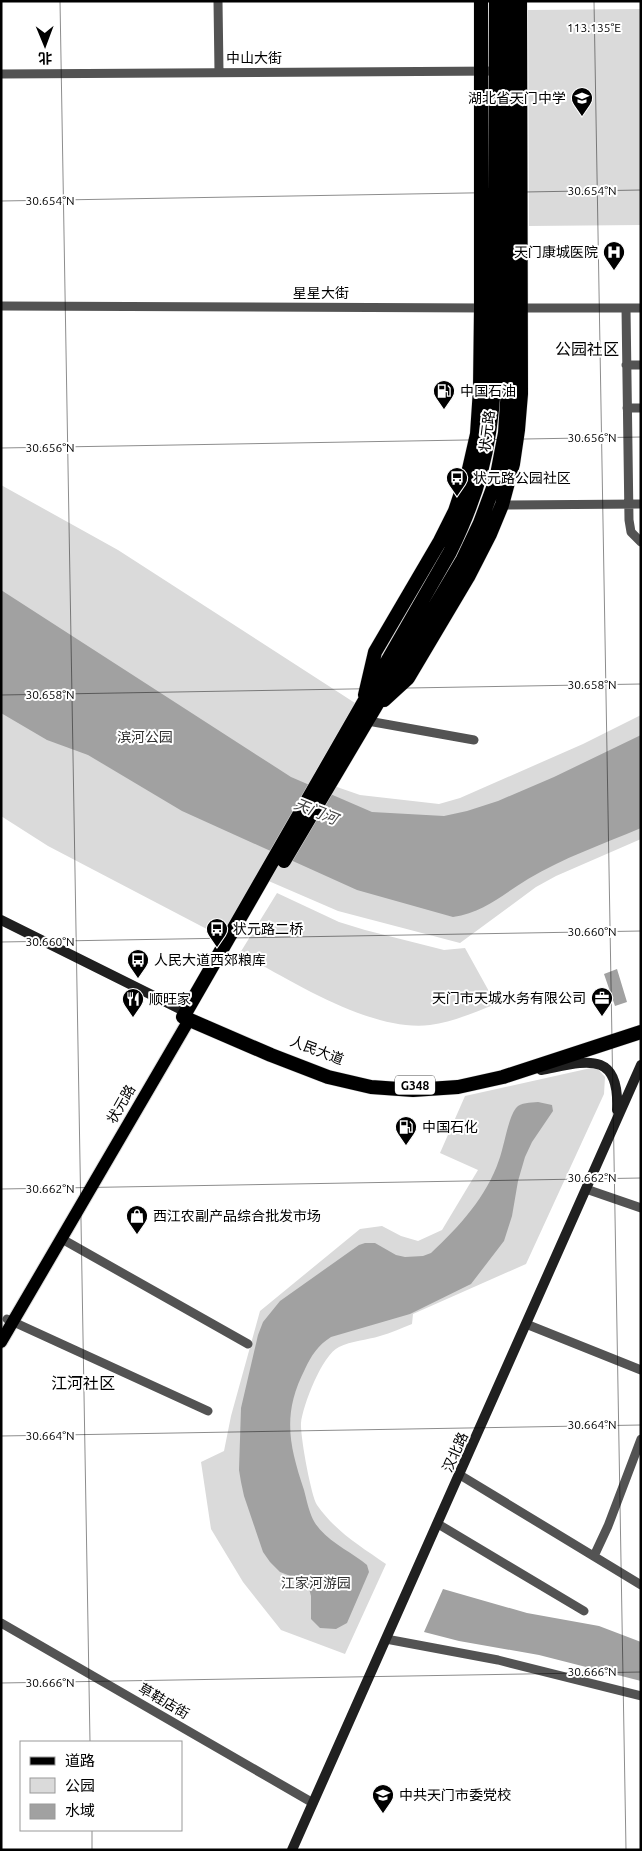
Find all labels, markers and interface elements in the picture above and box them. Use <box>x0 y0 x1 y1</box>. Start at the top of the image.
north arrow <box>20 20 70 70</box>
text: 113.135°E <box>567 21 621 34</box>
text: 北 <box>38 50 52 66</box>
street label: 中山大街 <box>226 50 282 66</box>
school or university icon: 湖北省天门中学 <box>570 86 594 117</box>
place label: 湖北省天门中学 <box>468 90 566 106</box>
text: 30.654°N <box>567 184 617 197</box>
text: 30.654°N <box>25 194 75 207</box>
hospital icon: 天门康城医院 <box>602 240 626 271</box>
place label: 天门康城医院 <box>514 244 598 260</box>
street label: 星星大街 <box>293 285 349 301</box>
district label: 公园社区 <box>555 340 619 358</box>
fuel station icon: 中国石油 <box>432 379 456 410</box>
place label: 中国石油 <box>460 383 516 399</box>
street label: 状元路 <box>477 409 497 453</box>
text: 30.656°N <box>567 431 617 444</box>
text: 30.656°N <box>25 441 75 454</box>
bus stop icon: 状元路公园社区 <box>445 466 469 497</box>
place label: 状元路公园社区 <box>473 470 571 486</box>
text: 30.658°N <box>567 678 617 691</box>
text: 30.658°N <box>25 688 75 701</box>
park label: 滨河公园 <box>117 729 173 745</box>
water label: 天门河 <box>292 795 343 828</box>
bus stop icon: 状元路二桥 <box>205 917 229 948</box>
place label: 状元路二桥 <box>233 921 303 937</box>
text: 30.660°N <box>567 925 617 938</box>
text: 30.660°N <box>25 935 75 948</box>
bus stop icon: 人民大道西郊粮库 <box>126 948 150 979</box>
place label: 人民大道西郊粮库 <box>154 952 266 968</box>
office icon: 天门市天城水务有限公司 <box>590 986 614 1017</box>
restaurant icon: 顺旺家 <box>121 987 145 1018</box>
place label: 天门市天城水务有限公司 <box>432 990 586 1006</box>
place label: 顺旺家 <box>149 991 191 1007</box>
street label: 人民大道 <box>288 1032 346 1068</box>
road number: G348 <box>395 1076 435 1094</box>
street label: 状元路 <box>104 1082 138 1126</box>
fuel station icon: 中国石化 <box>394 1115 418 1146</box>
place label: 中国石化 <box>422 1119 478 1135</box>
text: 30.662°N <box>567 1171 617 1184</box>
text: 30.662°N <box>25 1182 75 1195</box>
shop icon: 西江农副产品综合批发市场 <box>125 1204 149 1235</box>
place label: 西江农副产品综合批发市场 <box>153 1208 321 1224</box>
district label: 江河社区 <box>51 1374 115 1392</box>
text: 30.664°N <box>567 1418 617 1431</box>
text: 30.664°N <box>25 1429 75 1442</box>
street label: 汉北路 <box>439 1430 471 1474</box>
park label: 江家河游园 <box>281 1575 351 1591</box>
text: 30.666°N <box>567 1665 617 1678</box>
text: 30.666°N <box>25 1676 75 1689</box>
street label: 草鞋店街 <box>136 1680 192 1722</box>
legend <box>20 1741 182 1831</box>
text: 道路 <box>65 1752 95 1769</box>
text: 公园 <box>65 1777 95 1794</box>
school or university icon: 中共天门市委党校 <box>371 1783 395 1814</box>
place label: 中共天门市委党校 <box>399 1787 511 1803</box>
text: 水域 <box>65 1802 95 1819</box>

